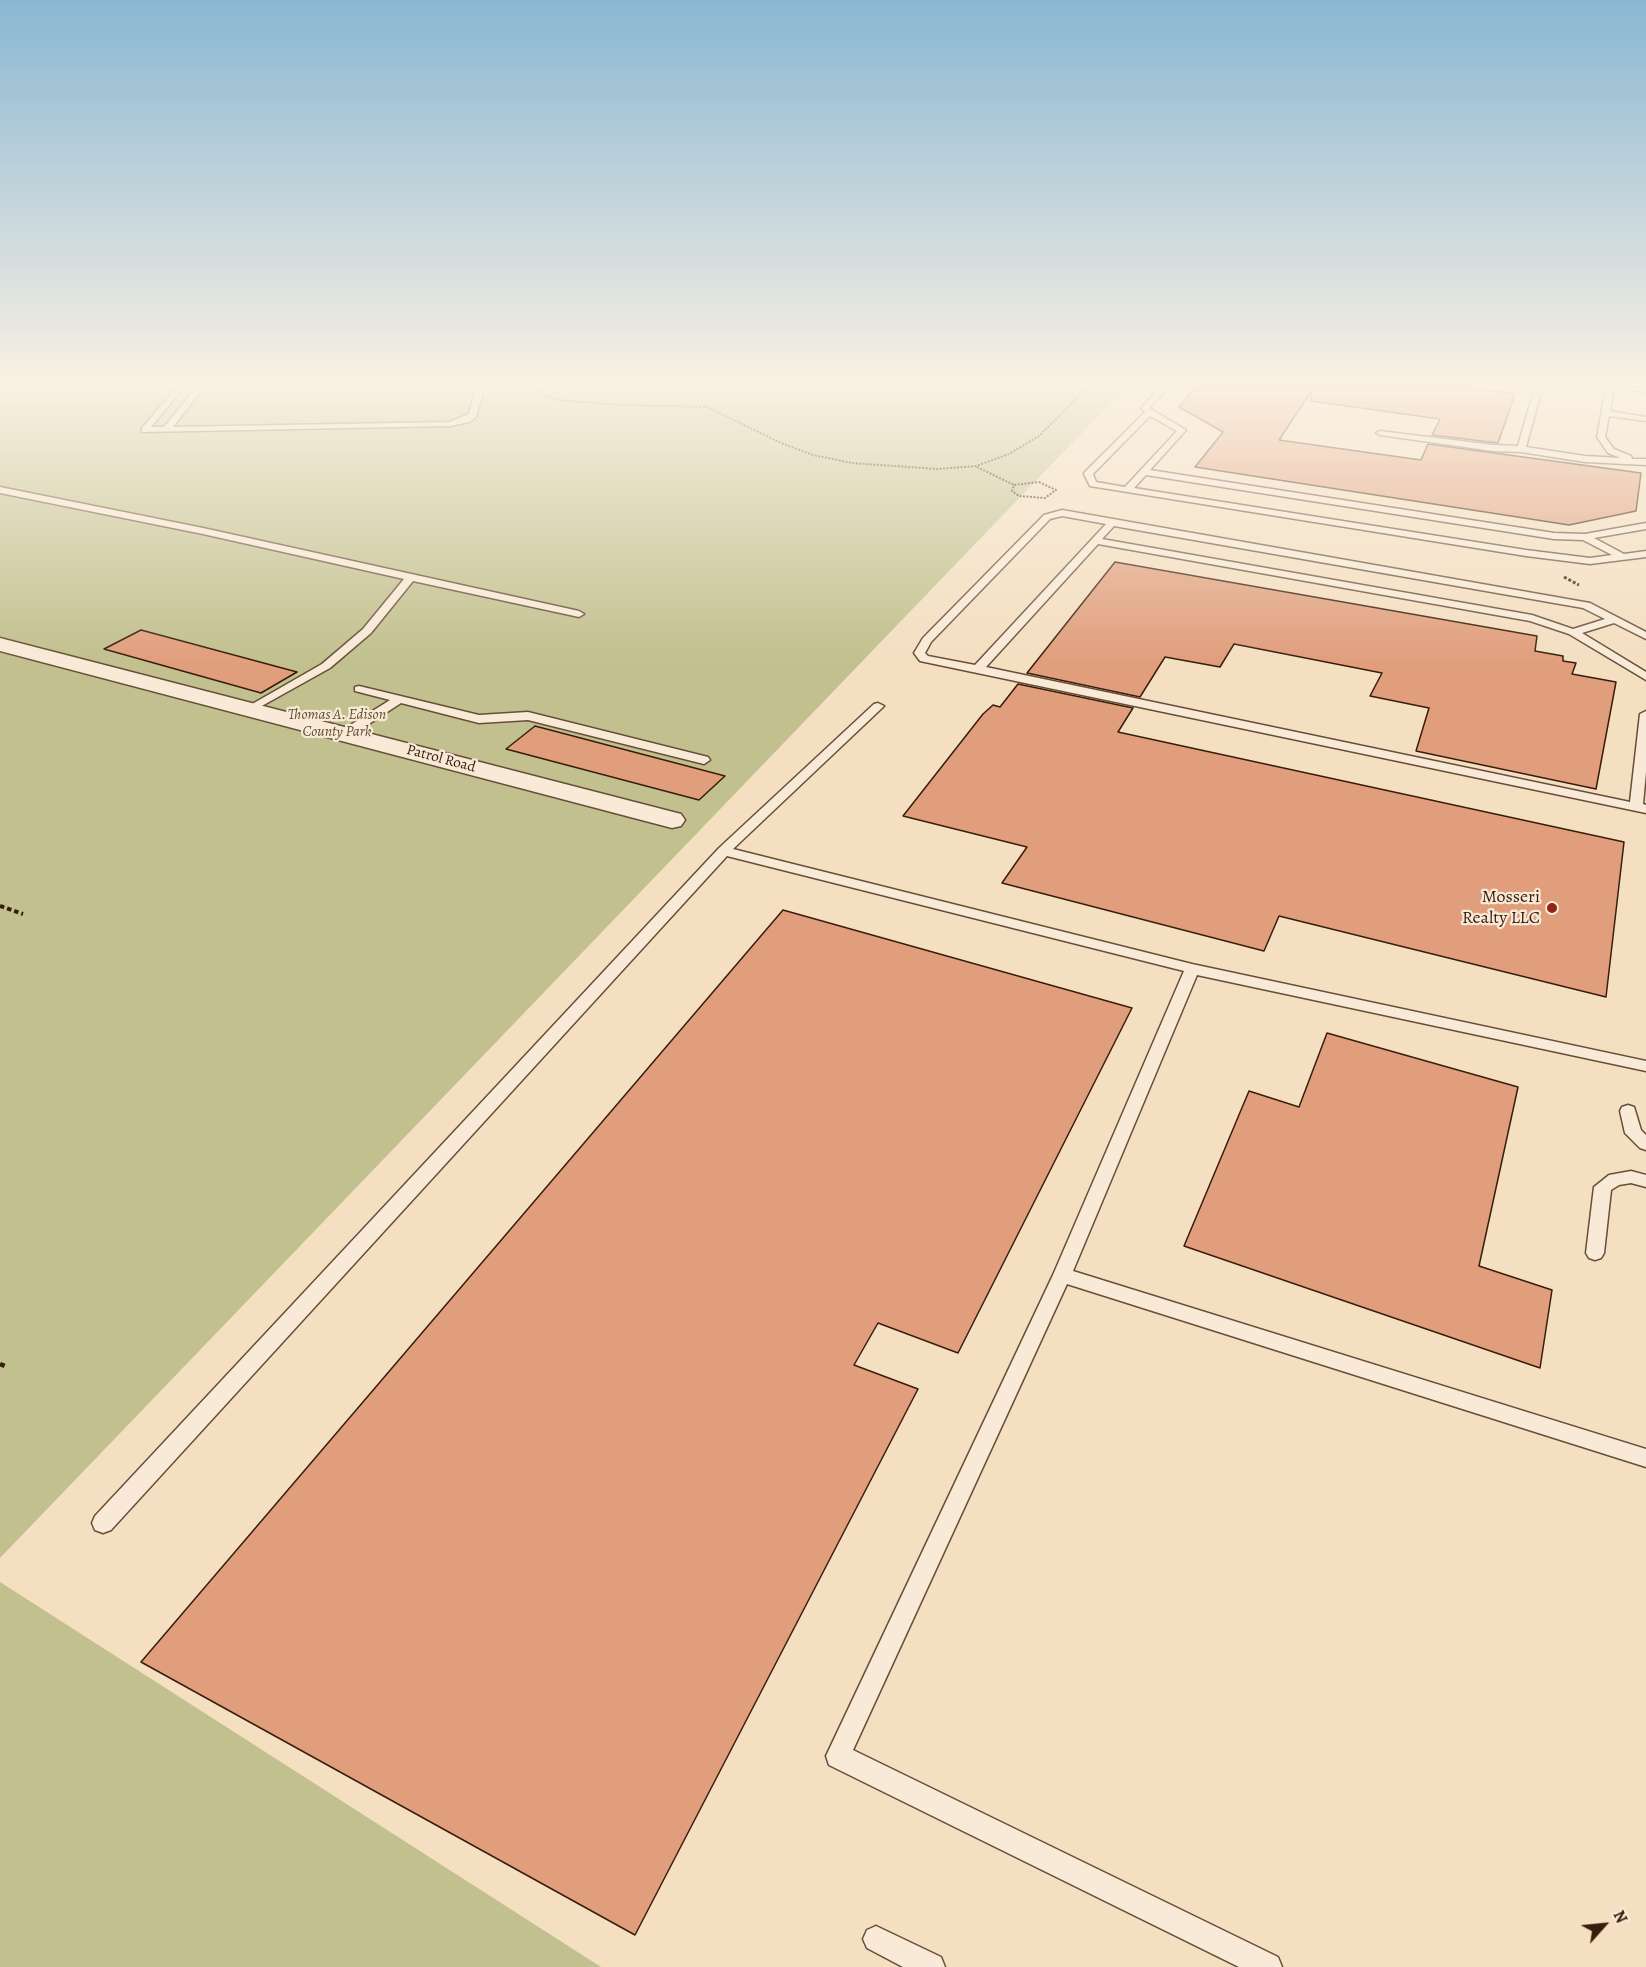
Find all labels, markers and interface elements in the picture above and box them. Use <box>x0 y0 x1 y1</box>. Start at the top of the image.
park label: Thomas A. Edison County Park <box>288 706 386 741</box>
street label: Patrol Road <box>404 741 478 777</box>
place label: Mosseri Realty LLC <box>1462 887 1540 930</box>
marker: Mosseri Realty LLC <box>1545 901 1559 915</box>
north arrow <box>1574 1895 1634 1955</box>
text: N <box>1608 1907 1632 1927</box>

